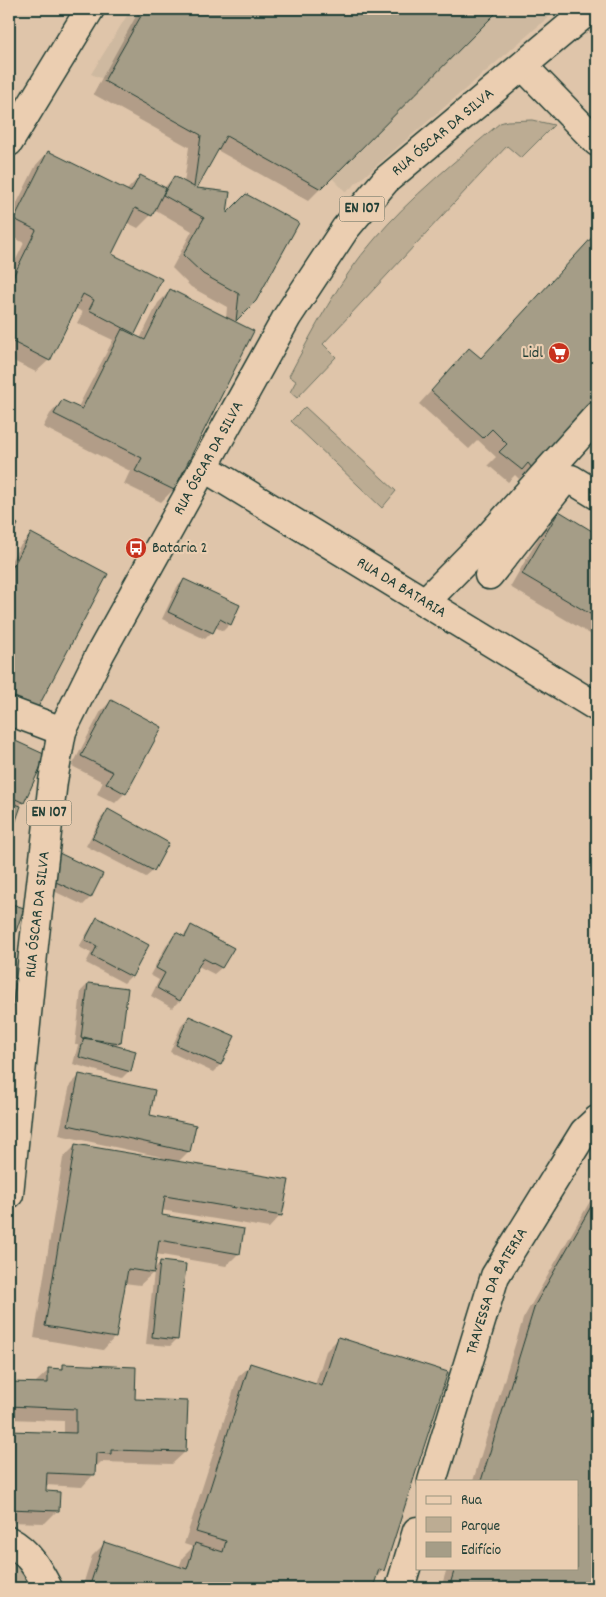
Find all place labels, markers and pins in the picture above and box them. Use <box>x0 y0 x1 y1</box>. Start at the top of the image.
supermarket icon: Lidl <box>547 341 571 365</box>
place label: Lidl <box>522 342 543 365</box>
bus stop icon: Bataria 2 <box>124 536 148 560</box>
place label: Bataria 2 <box>152 537 208 560</box>

